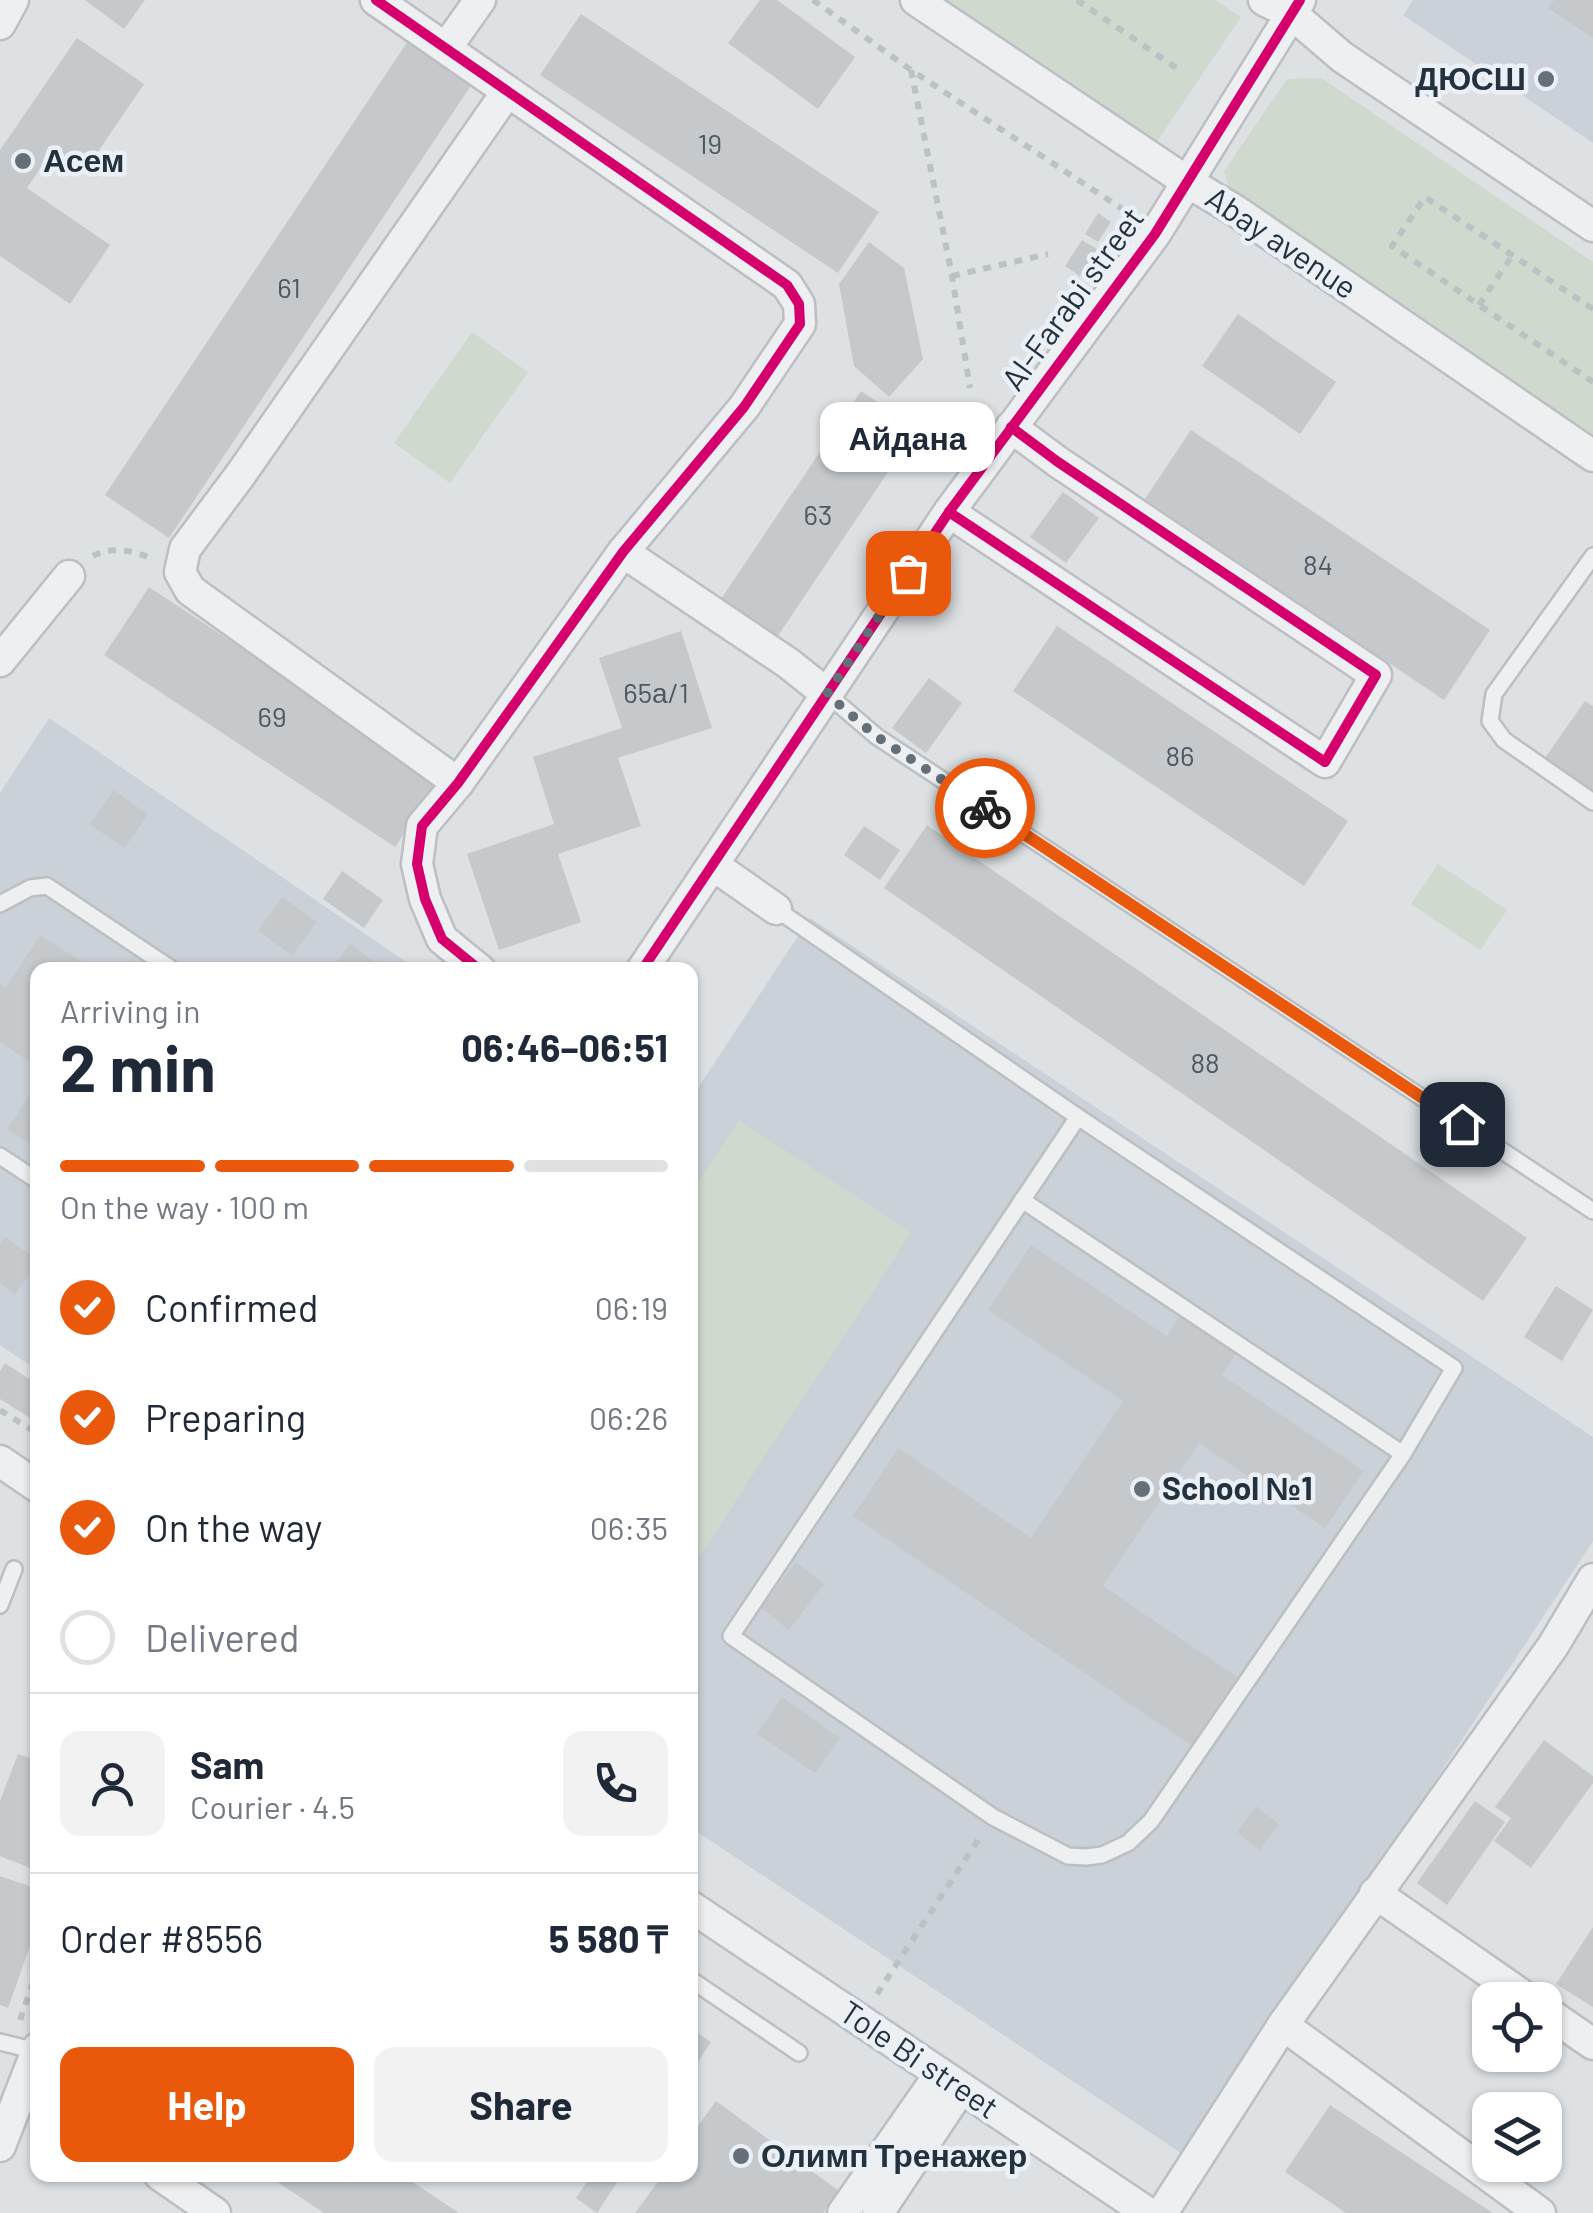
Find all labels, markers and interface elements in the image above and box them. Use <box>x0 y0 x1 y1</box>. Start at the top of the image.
place label: ДЮСШ <box>1415 58 1526 97</box>
marker: ДЮСШ <box>1535 68 1557 90</box>
house number: 19 <box>698 126 722 160</box>
place label: Асем <box>43 140 125 178</box>
marker: Асем <box>12 150 34 172</box>
street label: Abay avenue <box>1200 177 1365 306</box>
street label: Al-Farabi street <box>992 199 1151 397</box>
house number: 61 <box>277 270 301 304</box>
callout: Айдана <box>820 403 996 473</box>
text: Айдана <box>848 418 967 456</box>
house number: 63 <box>804 497 832 531</box>
pin <box>866 531 951 616</box>
icon: bag <box>881 546 936 601</box>
house number: 84 <box>1303 547 1333 581</box>
house number: 65а/1 <box>623 675 689 709</box>
house number: 69 <box>257 699 287 733</box>
house number: 86 <box>1165 738 1195 772</box>
courier <box>935 758 1035 858</box>
icon: bike <box>958 781 1013 836</box>
text: Arriving in <box>60 991 200 1029</box>
text: 06:46–06:51 <box>461 1024 668 1070</box>
text: 2 min <box>60 1027 216 1105</box>
house number: 88 <box>1190 1045 1220 1079</box>
pin <box>1420 1082 1505 1167</box>
icon: home <box>1435 1097 1490 1152</box>
text: On the way · 100 m <box>60 1187 309 1225</box>
icon: check <box>60 1280 115 1335</box>
text: Confirmed <box>145 1284 318 1330</box>
text: 06:19 <box>595 1288 668 1326</box>
icon: check <box>60 1390 115 1445</box>
text: Preparing <box>145 1394 306 1440</box>
text: 06:26 <box>589 1398 668 1436</box>
place label: School №1 <box>1162 1468 1313 1506</box>
marker: School №1 <box>1131 1478 1153 1500</box>
icon: check <box>60 1500 115 1555</box>
text: On the way <box>145 1504 322 1550</box>
text: 06:35 <box>590 1508 668 1546</box>
text: Delivered <box>145 1614 299 1660</box>
button: person <box>60 1731 165 1836</box>
button: phone <box>563 1731 668 1836</box>
text: Sam <box>190 1741 264 1787</box>
text: Courier · 4.5 <box>190 1787 355 1825</box>
text: Order #8556 <box>60 1915 263 1961</box>
text: 5 580 ₸ <box>549 1915 668 1961</box>
map controls <box>1472 1982 1562 2182</box>
button: locate <box>1472 1982 1562 2072</box>
street label: Tole Bi street <box>834 1991 1007 2125</box>
button: Help <box>60 2047 354 2162</box>
button: Share <box>374 2047 668 2162</box>
button: layers <box>1472 2092 1562 2182</box>
place label: Олимп Тренажер <box>761 2135 1027 2174</box>
marker: Олимп Тренажер <box>730 2145 752 2167</box>

